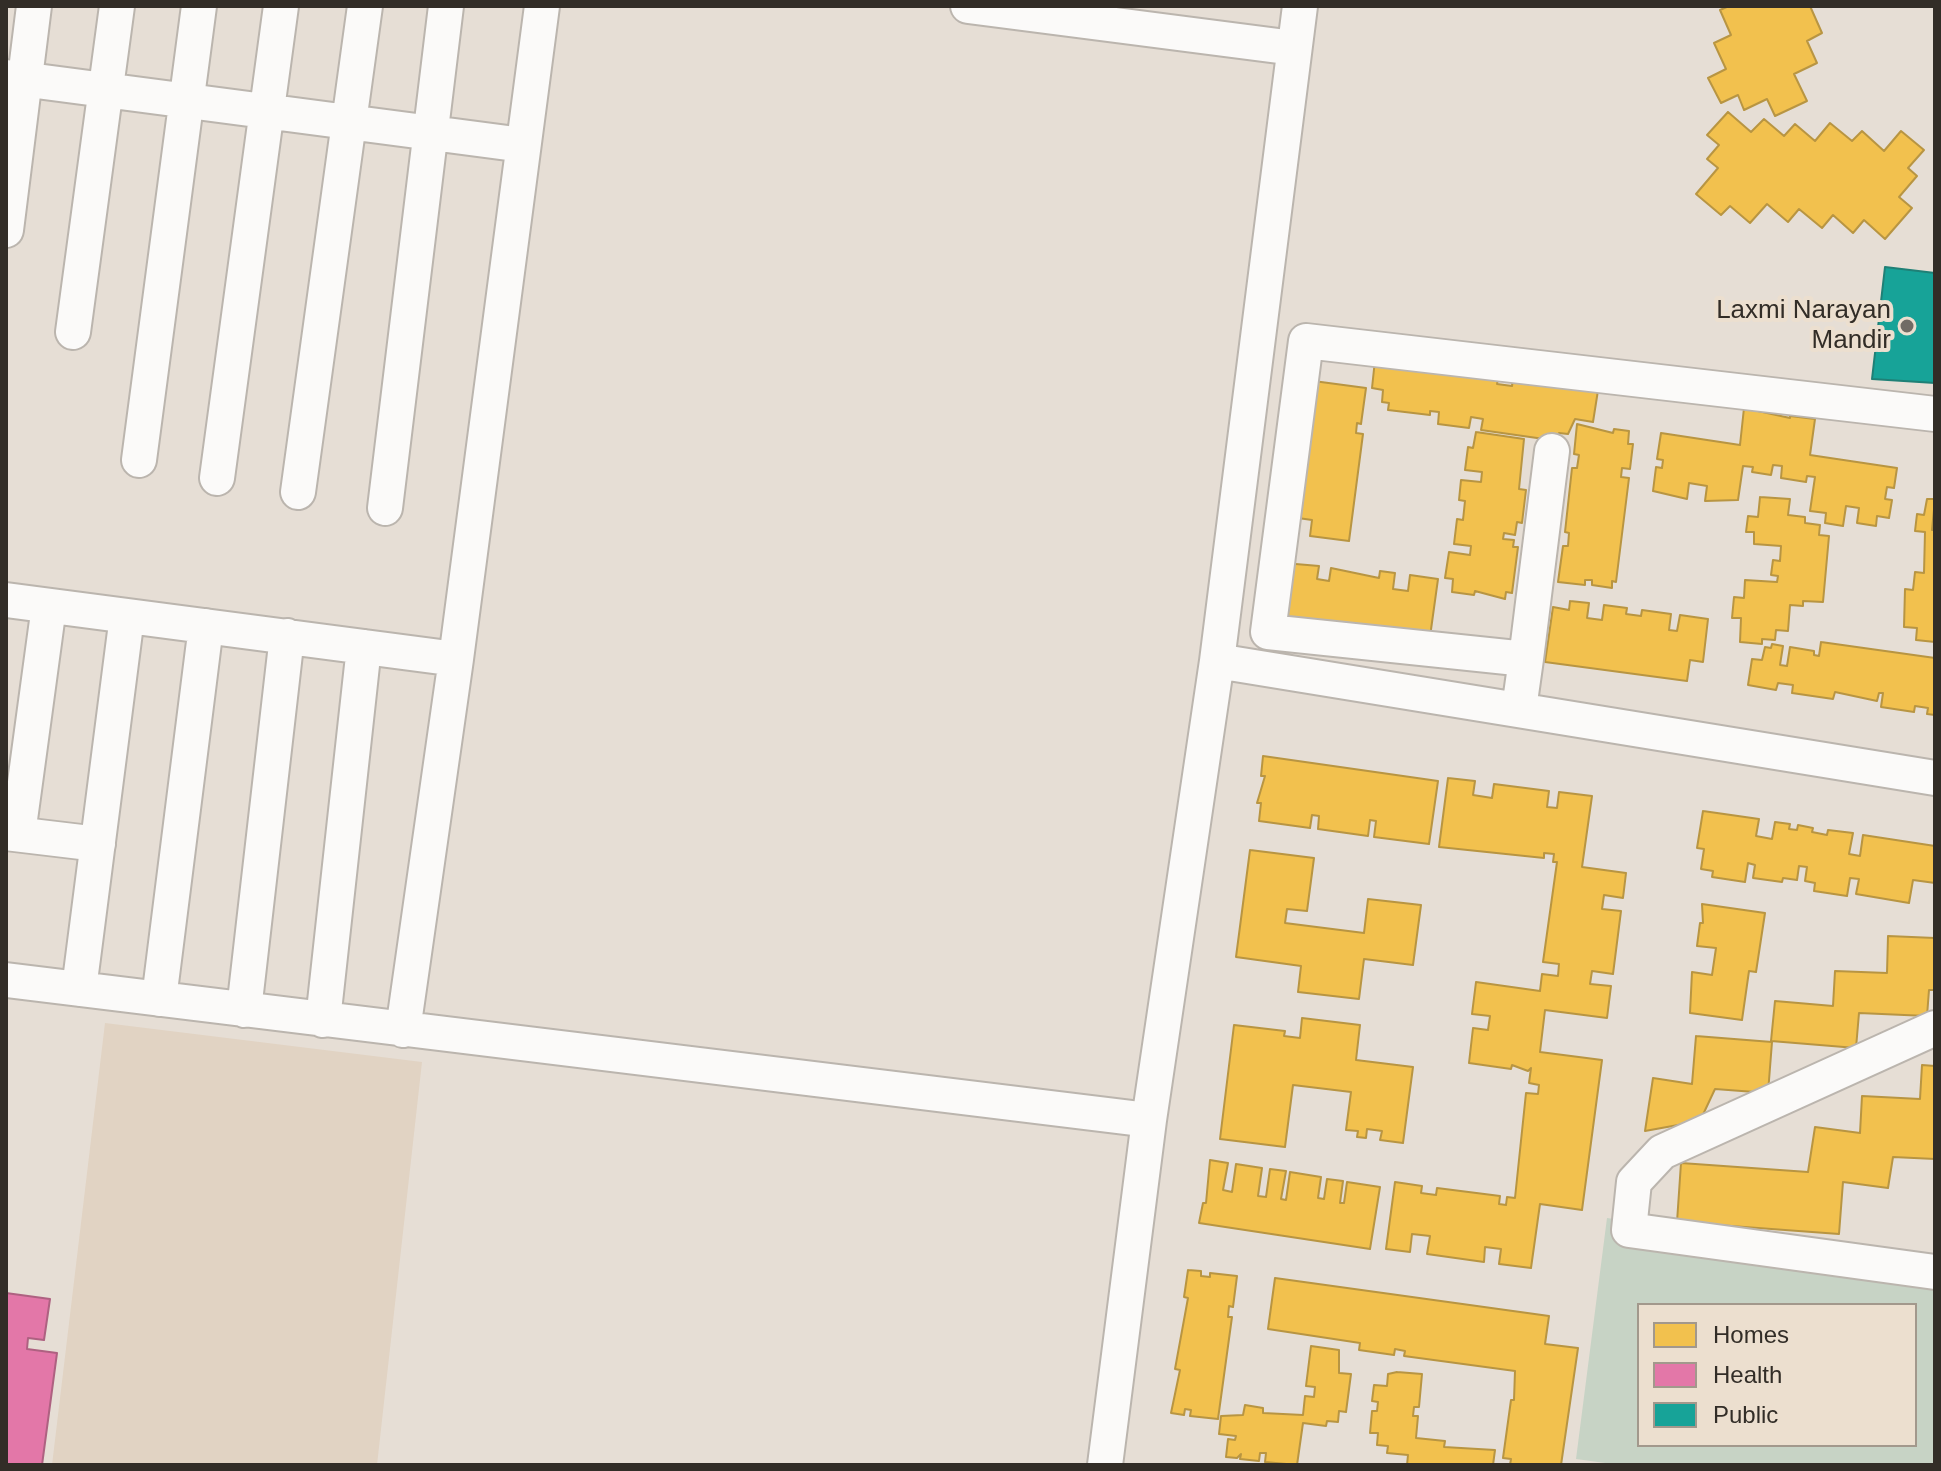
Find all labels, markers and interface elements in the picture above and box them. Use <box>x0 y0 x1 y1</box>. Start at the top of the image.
place label: Laxmi Narayan Mandir <box>1716 295 1891 356</box>
marker: Laxmi Narayan Mandir <box>1898 317 1916 335</box>
legend <box>1637 1303 1917 1447</box>
text: Homes <box>1713 1321 1789 1348</box>
text: Health <box>1713 1361 1782 1388</box>
text: Public <box>1713 1401 1778 1428</box>

